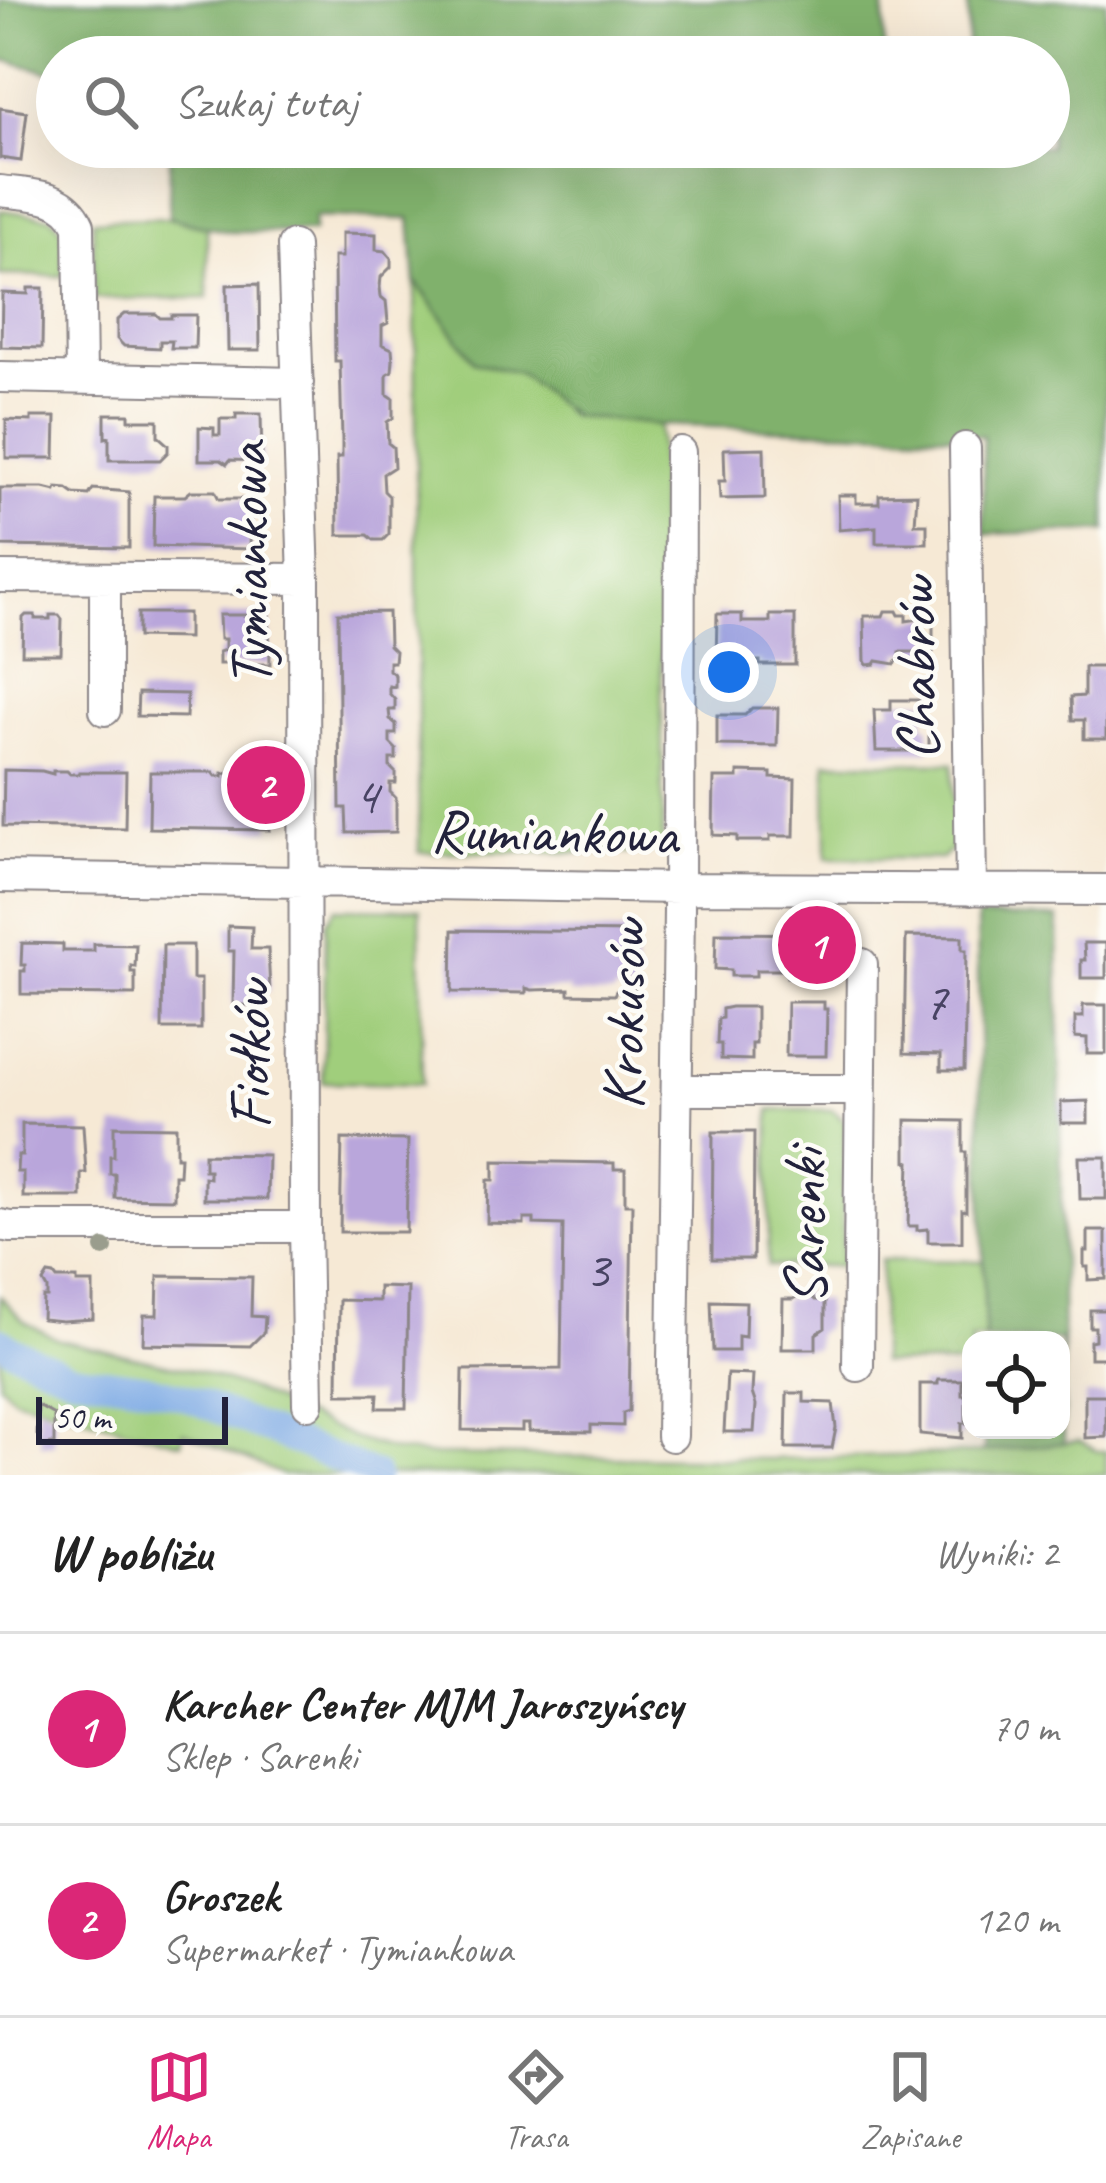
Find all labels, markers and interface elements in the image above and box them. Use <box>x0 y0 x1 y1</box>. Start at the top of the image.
search box <box>36 36 1070 168</box>
icon: search <box>78 69 144 135</box>
text: Szukaj tutaj <box>174 74 357 131</box>
street label: Tymiankowa <box>208 438 288 688</box>
street label: Chabrów <box>876 573 956 761</box>
your location <box>699 642 759 702</box>
pin: 2 <box>227 740 305 830</box>
house number: 4 <box>354 761 383 829</box>
street label: Rumiankowa <box>430 792 682 872</box>
pin: 1 <box>778 900 856 990</box>
street label: Krokusów <box>584 916 664 1110</box>
house number: 7 <box>923 967 950 1035</box>
street label: Fiołków <box>212 977 288 1129</box>
street label: Sarenki <box>767 1142 843 1305</box>
house number: 3 <box>585 1235 613 1303</box>
map controls <box>962 1331 1070 1439</box>
button: locate <box>962 1331 1070 1439</box>
scale bar <box>36 1391 228 1444</box>
text: 50 m <box>54 1397 110 1439</box>
text: W pobliżu <box>48 1521 211 1585</box>
text: Wyniki: 2 <box>935 1529 1058 1578</box>
text: Karcher Center MJM Jaroszyńscy <box>162 1676 682 1733</box>
text: 1 <box>78 1704 96 1753</box>
text: 70 m <box>992 1704 1058 1753</box>
text: Sklep · Sarenki <box>162 1733 357 1782</box>
text: Groszek <box>162 1868 279 1925</box>
text: 2 <box>78 1896 96 1945</box>
text: 120 m <box>974 1896 1058 1945</box>
text: Supermarket · Tymiankowa <box>162 1925 513 1974</box>
tab: Mapa <box>146 2044 212 2158</box>
tab: Trasa <box>503 2044 569 2158</box>
tab: Zapisane <box>860 2044 960 2158</box>

